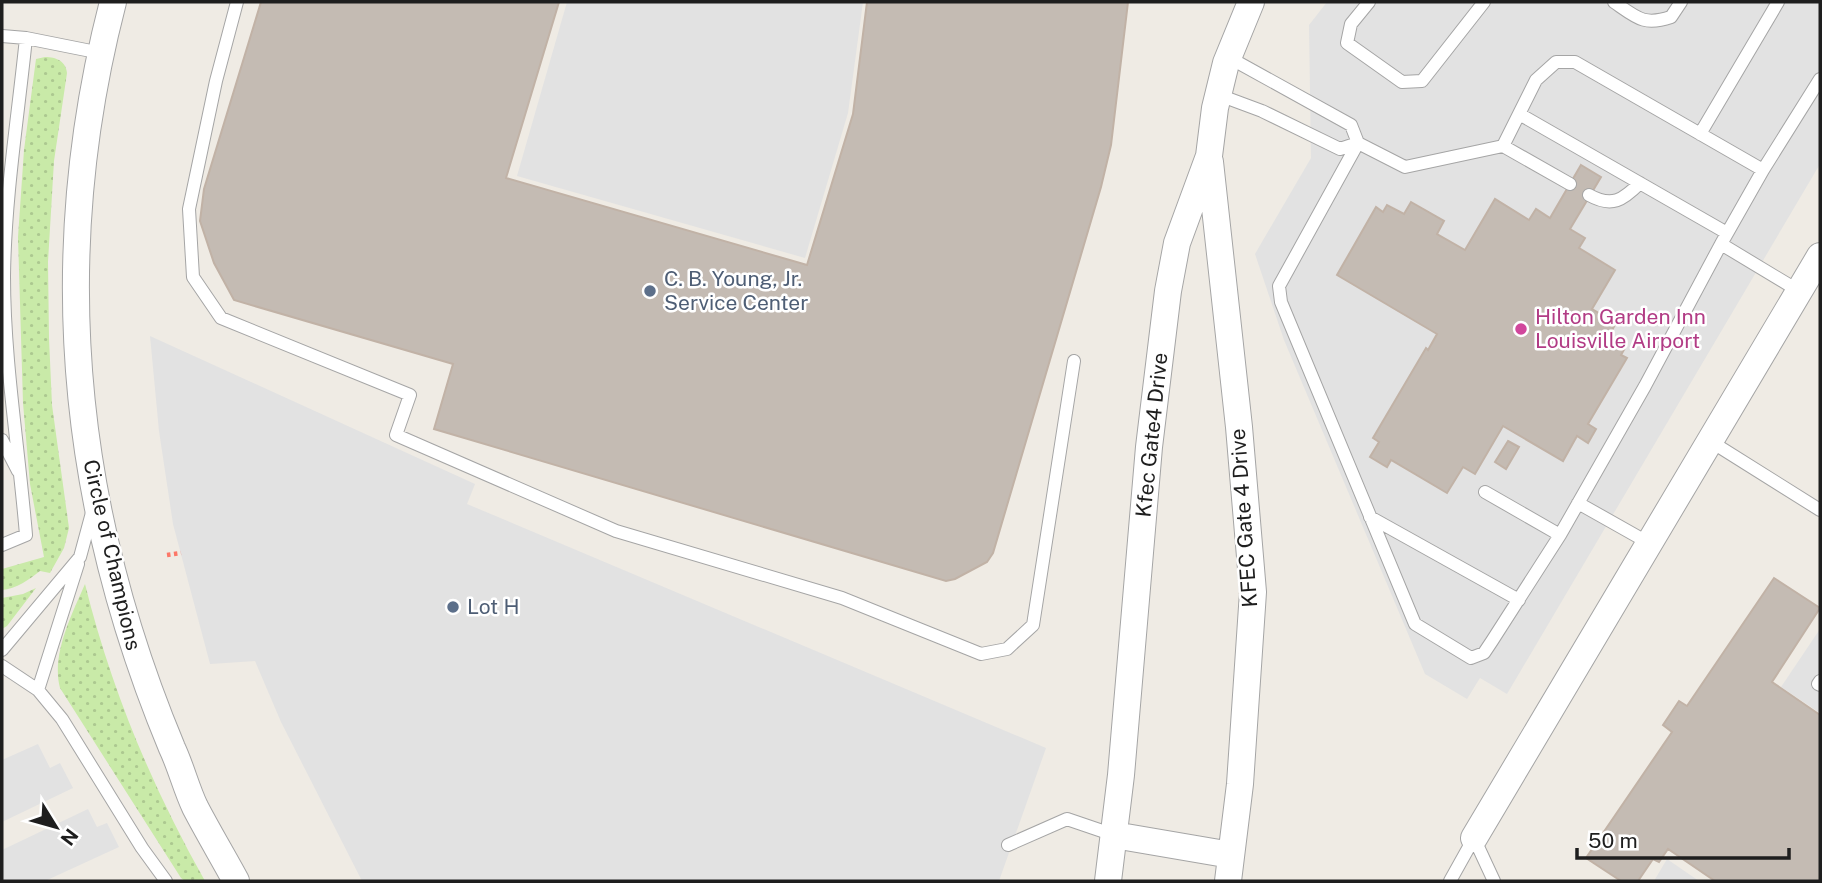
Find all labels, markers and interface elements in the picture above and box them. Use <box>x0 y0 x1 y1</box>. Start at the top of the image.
place label: C. B. Young, Jr. Service Center <box>664 266 808 315</box>
marker: C. B. Young, Jr. Service Center <box>642 283 658 299</box>
place label: Hilton Garden Inn Louisville Airport <box>1535 304 1706 353</box>
marker: Hilton Garden Inn Louisville Airport <box>1513 321 1529 337</box>
street label: Kfec Gate4 Drive <box>1130 351 1173 518</box>
street label: KFEC Gate 4 Drive <box>1225 428 1262 608</box>
street label: Circle of Champions <box>78 457 147 653</box>
place label: Lot H <box>467 594 519 619</box>
marker: Lot H <box>445 599 461 615</box>
north arrow <box>21 792 91 862</box>
scale bar <box>1577 816 1789 860</box>
text: N <box>56 825 83 850</box>
text: 50 m <box>1588 828 1638 853</box>

